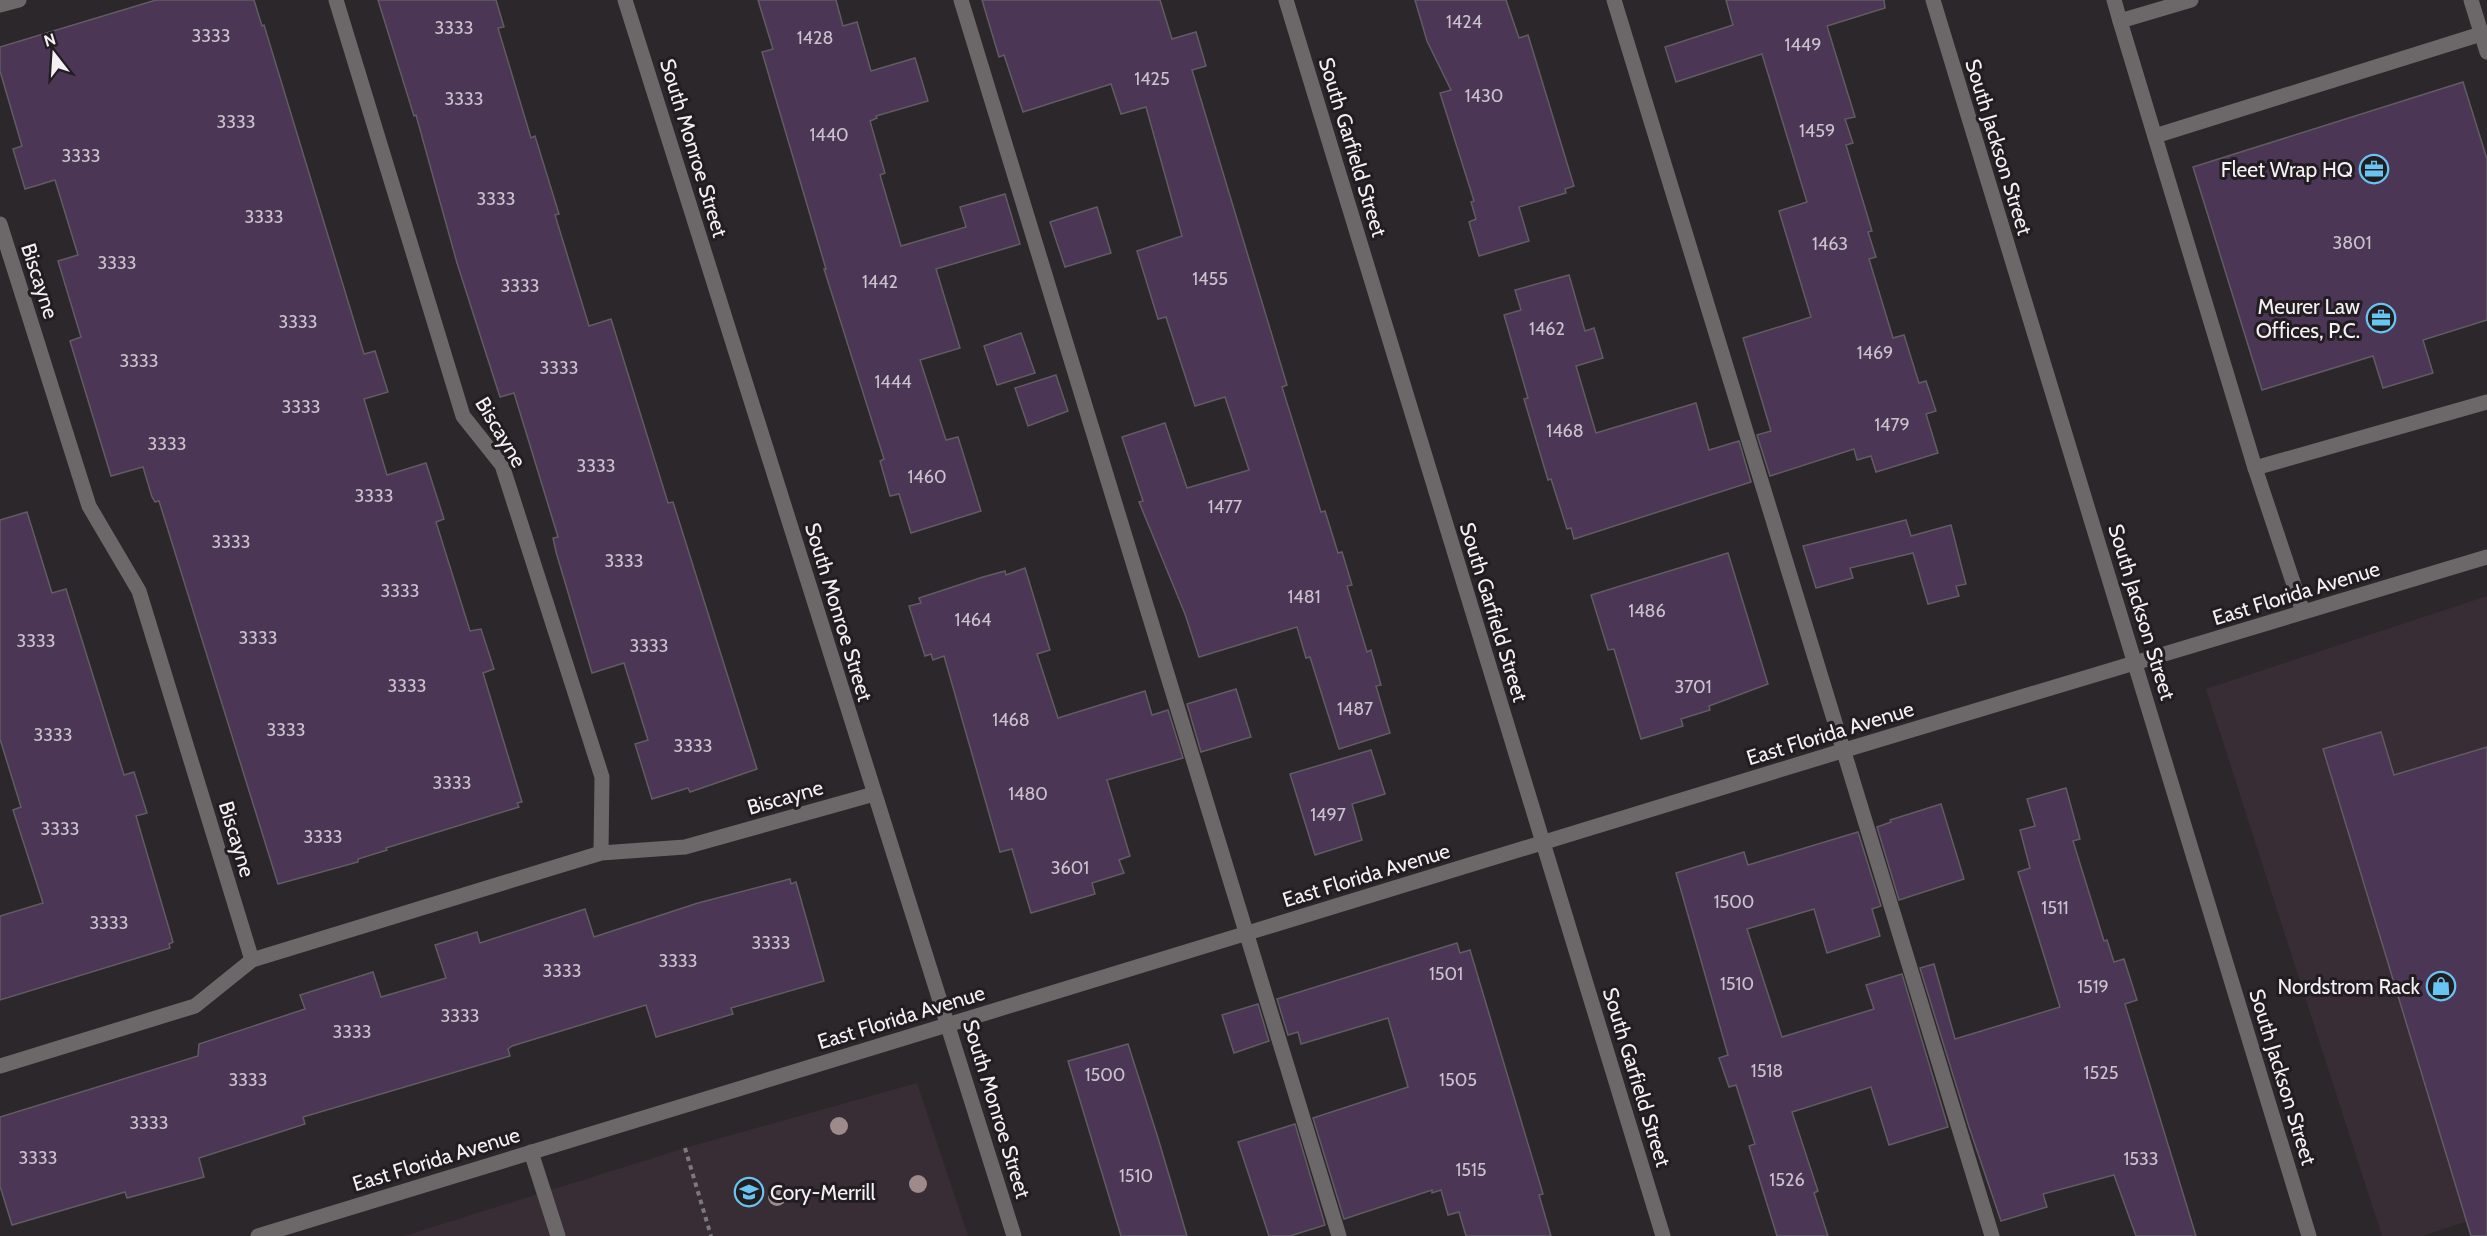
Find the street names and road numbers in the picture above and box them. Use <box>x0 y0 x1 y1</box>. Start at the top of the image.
street label: South Garfield Street <box>1314 54 1392 240</box>
street label: South Monroe Street <box>655 56 733 240</box>
street label: South Jackson Street <box>1960 56 2038 238</box>
street label: Biscayne <box>16 240 64 322</box>
street label: Biscayne <box>470 392 532 472</box>
street label: South Garfield Street <box>1455 519 1533 705</box>
street label: South Monroe Street <box>800 520 878 704</box>
street label: South Jackson Street <box>2103 521 2181 703</box>
street label: East Florida Avenue <box>2209 556 2383 630</box>
street label: East Florida Avenue <box>1743 696 1917 770</box>
street label: Biscayne <box>744 774 826 820</box>
street label: Biscayne <box>214 798 260 880</box>
street label: East Florida Avenue <box>1279 838 1453 912</box>
street label: East Florida Avenue <box>814 980 988 1054</box>
street label: South Garfield Street <box>1598 984 1676 1170</box>
street label: South Jackson Street <box>2244 986 2322 1168</box>
street label: South Monroe Street <box>958 1017 1036 1201</box>
street label: East Florida Avenue <box>349 1122 523 1196</box>

